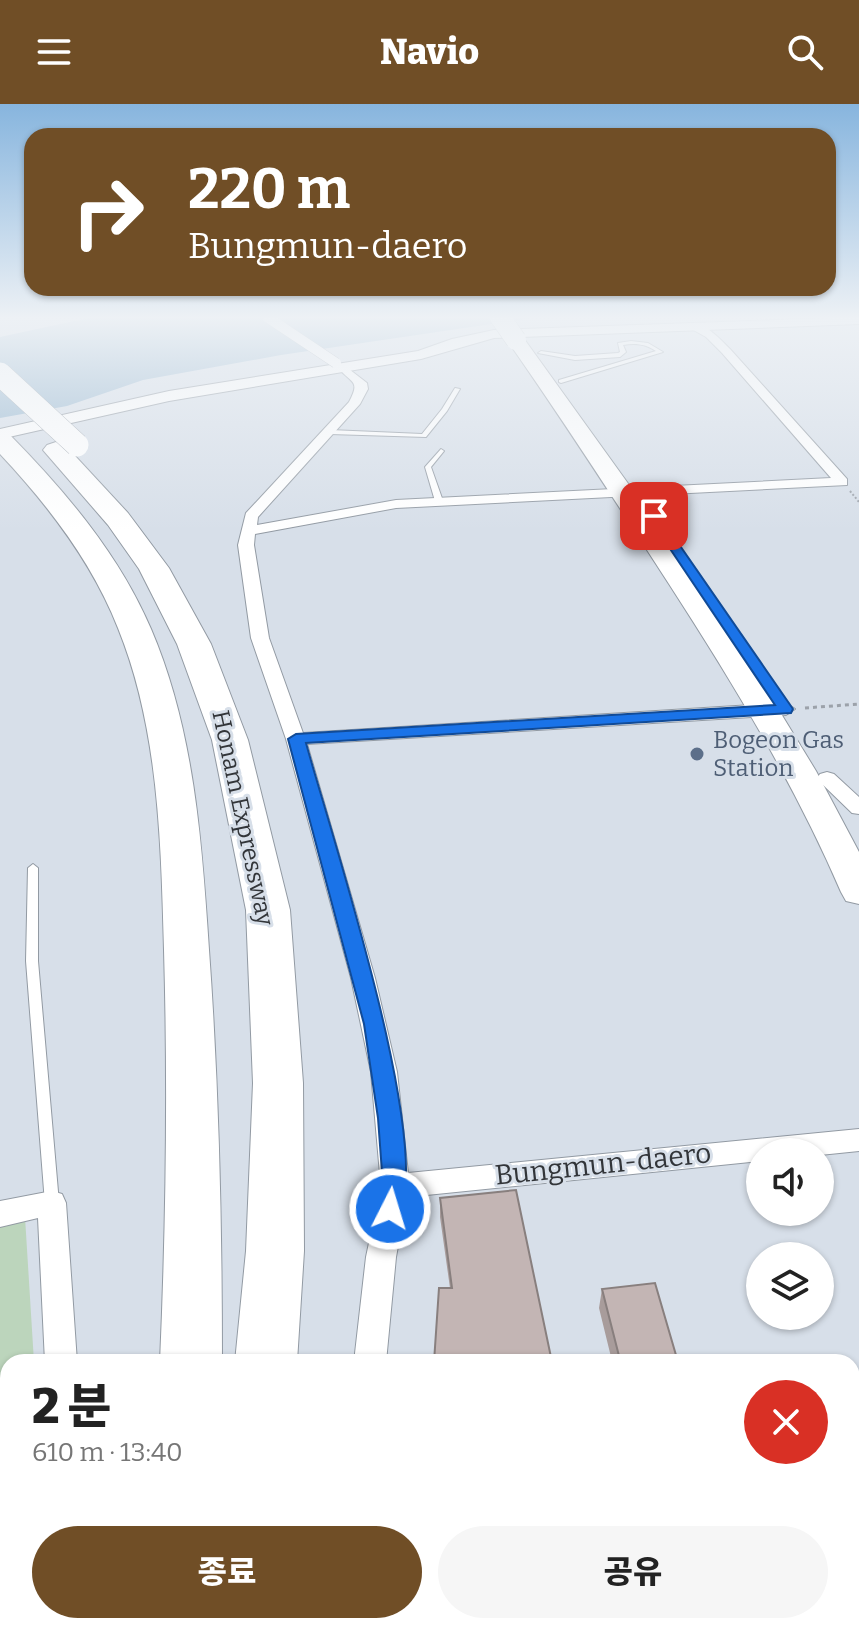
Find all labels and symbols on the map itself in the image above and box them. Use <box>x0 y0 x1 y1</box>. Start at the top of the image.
pin <box>620 482 688 550</box>
street label: Honam Expressway <box>206 708 280 929</box>
place label: Bogeon Gas Station <box>713 726 844 782</box>
marker: Bogeon Gas Station <box>688 745 706 763</box>
street label: Bungmun-daero <box>493 1136 713 1192</box>
position arrow <box>348 1167 432 1251</box>

